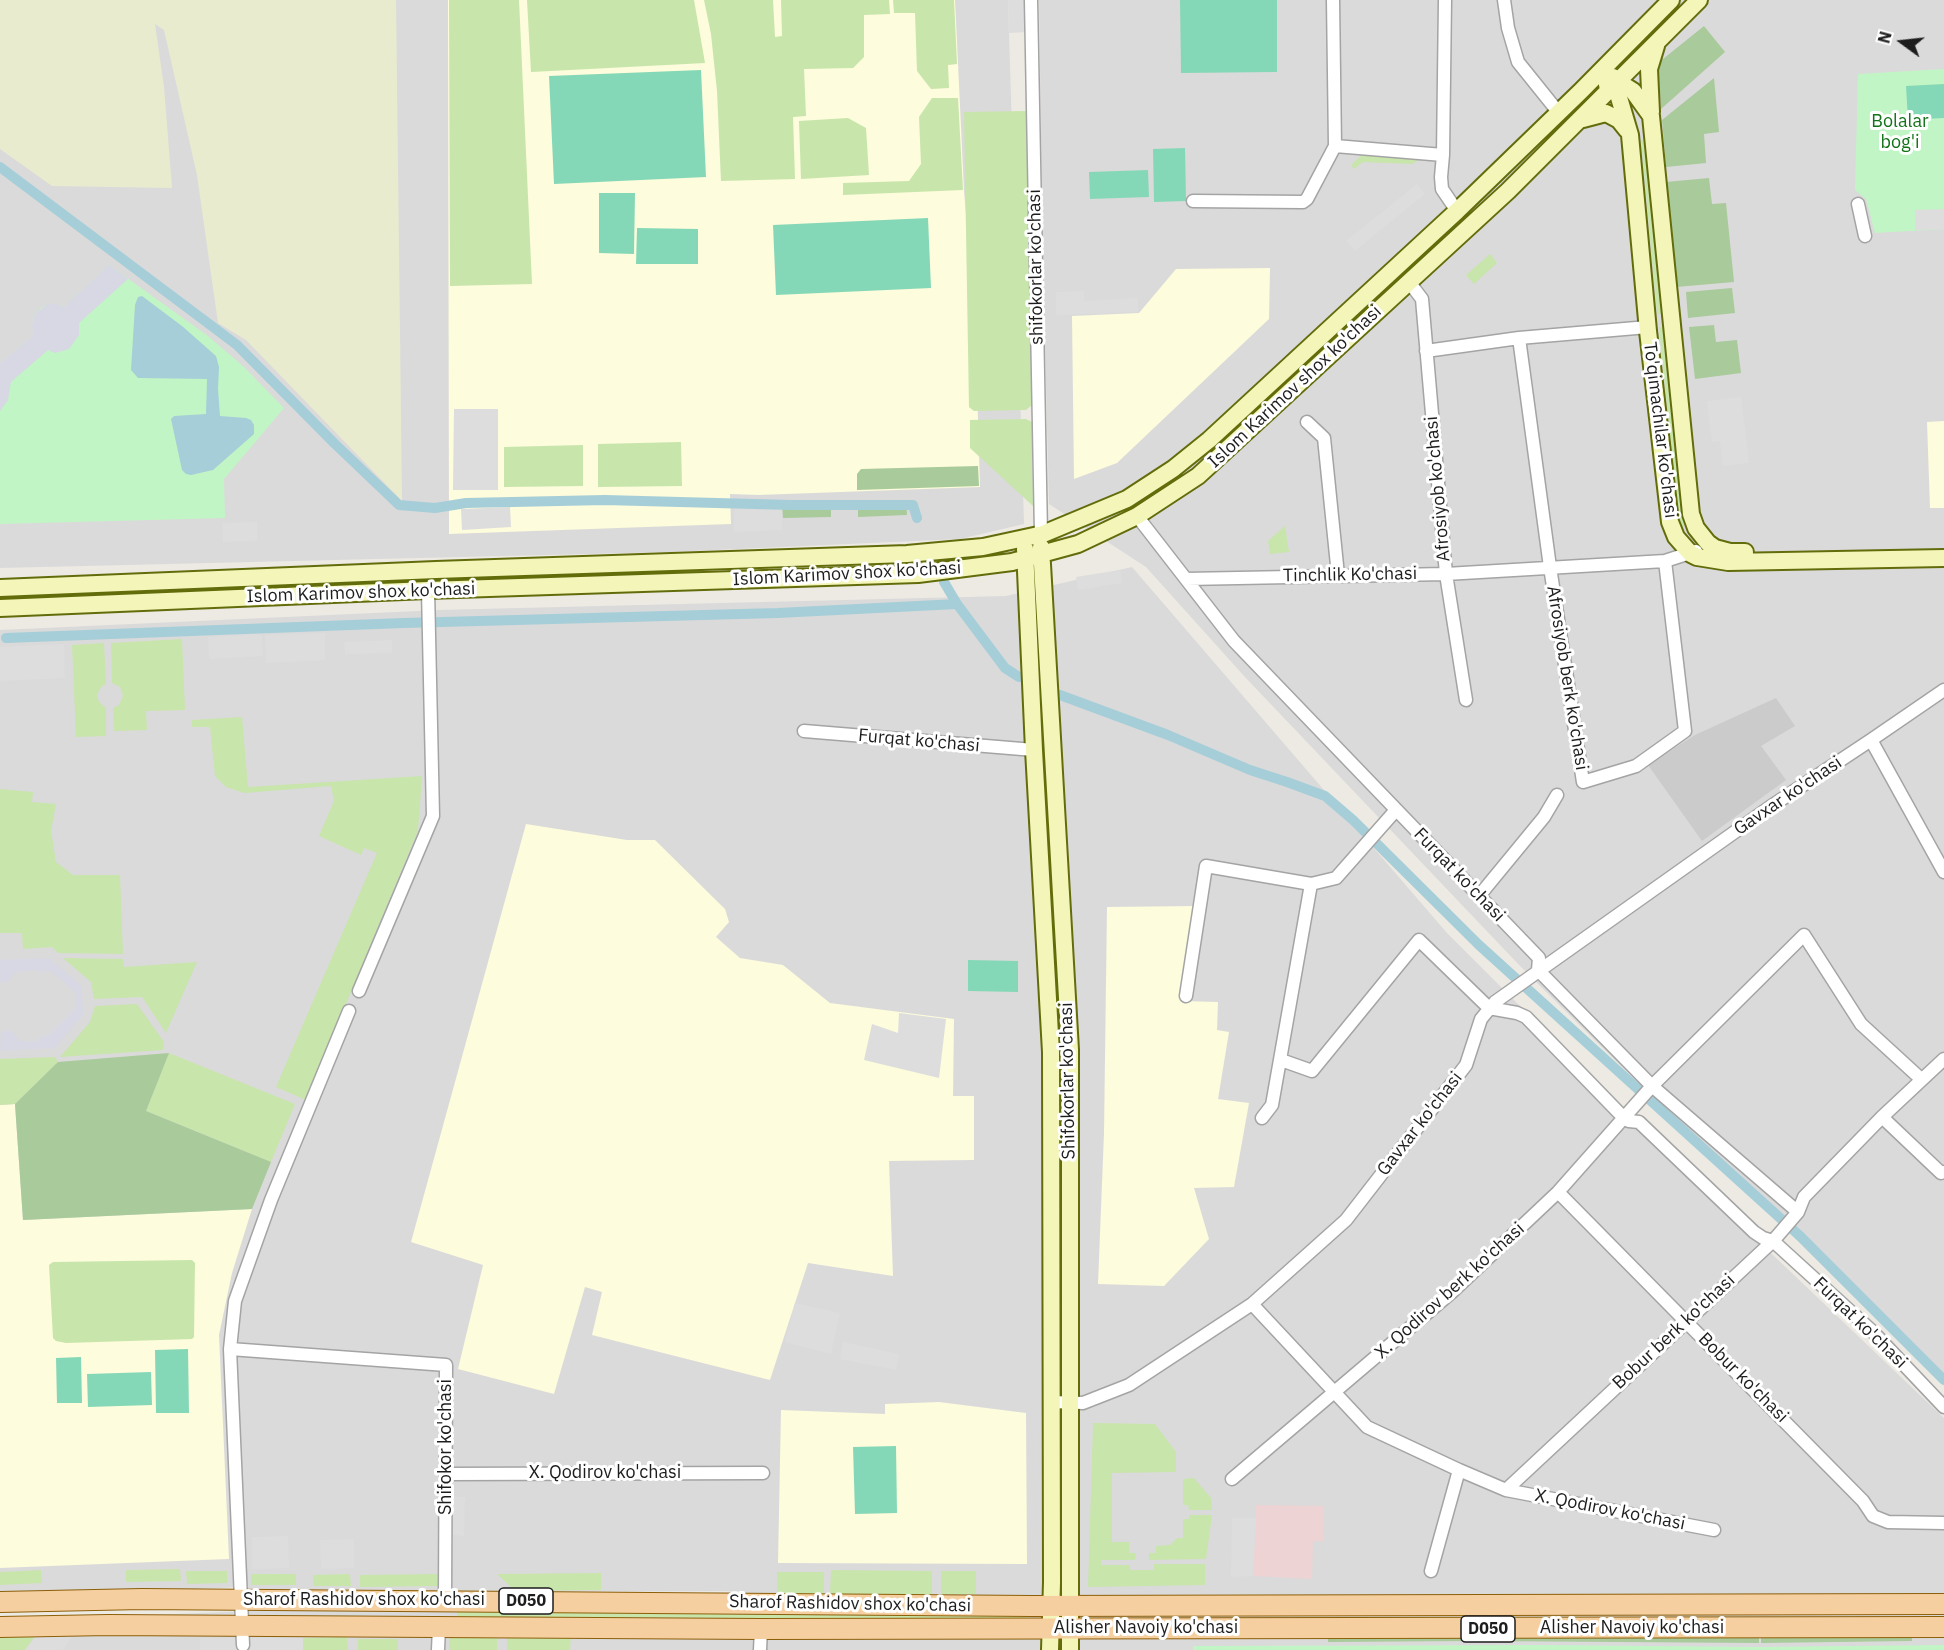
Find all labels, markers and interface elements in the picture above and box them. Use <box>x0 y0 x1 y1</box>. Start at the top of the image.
north arrow <box>1872 12 1932 72</box>
text: N <box>1873 29 1896 46</box>
park label: Bolalar bog'i <box>1871 111 1929 154</box>
street label: shifokorlar ko'chasi <box>1024 189 1048 345</box>
street label: Islom Karimov shox ko'chasi <box>1204 301 1386 473</box>
street label: To'qimachilar ko'chasi <box>1638 341 1682 519</box>
street label: Afrosiyob ko'chasi <box>1421 415 1455 563</box>
street label: Islom Karimov shox ko'chasi <box>732 557 962 591</box>
street label: Tinchlik Ko'chasi <box>1283 563 1417 587</box>
street label: Islom Karimov shox ko'chasi <box>246 578 476 608</box>
street label: Afrosiyob berk ko'chasi <box>1542 584 1592 772</box>
street label: Furqat ko'chasi <box>857 725 981 757</box>
street label: Gavxar ko'chasi <box>1730 752 1846 840</box>
street label: Furqat ko'chasi <box>1409 824 1509 926</box>
street label: Shifokorlar ko'chasi <box>1056 1002 1080 1160</box>
street label: Gavxar ko'chasi <box>1373 1068 1467 1180</box>
street label: X. Qodirov berk ko'chasi <box>1371 1218 1529 1364</box>
street label: Bobur berk ko'chasi <box>1608 1270 1740 1394</box>
street label: Furqat ko'chasi <box>1809 1273 1911 1373</box>
street label: Bobur ko'chasi <box>1694 1329 1792 1427</box>
street label: Shifokor ko'chasi <box>435 1379 457 1515</box>
street label: X. Qodirov ko'chasi <box>529 1462 681 1484</box>
street label: X. Qodirov ko'chasi <box>1533 1485 1687 1535</box>
road number: D050 <box>499 1588 553 1614</box>
street label: Sharof Rashidov shox ko'chasi <box>243 1589 485 1611</box>
street label: Sharof Rashidov shox ko'chasi <box>729 1591 971 1617</box>
road number: D050 <box>1461 1616 1515 1642</box>
street label: Alisher Navoiy ko'chasi <box>1054 1617 1238 1639</box>
street label: Alisher Navoiy ko'chasi <box>1540 1617 1724 1639</box>

